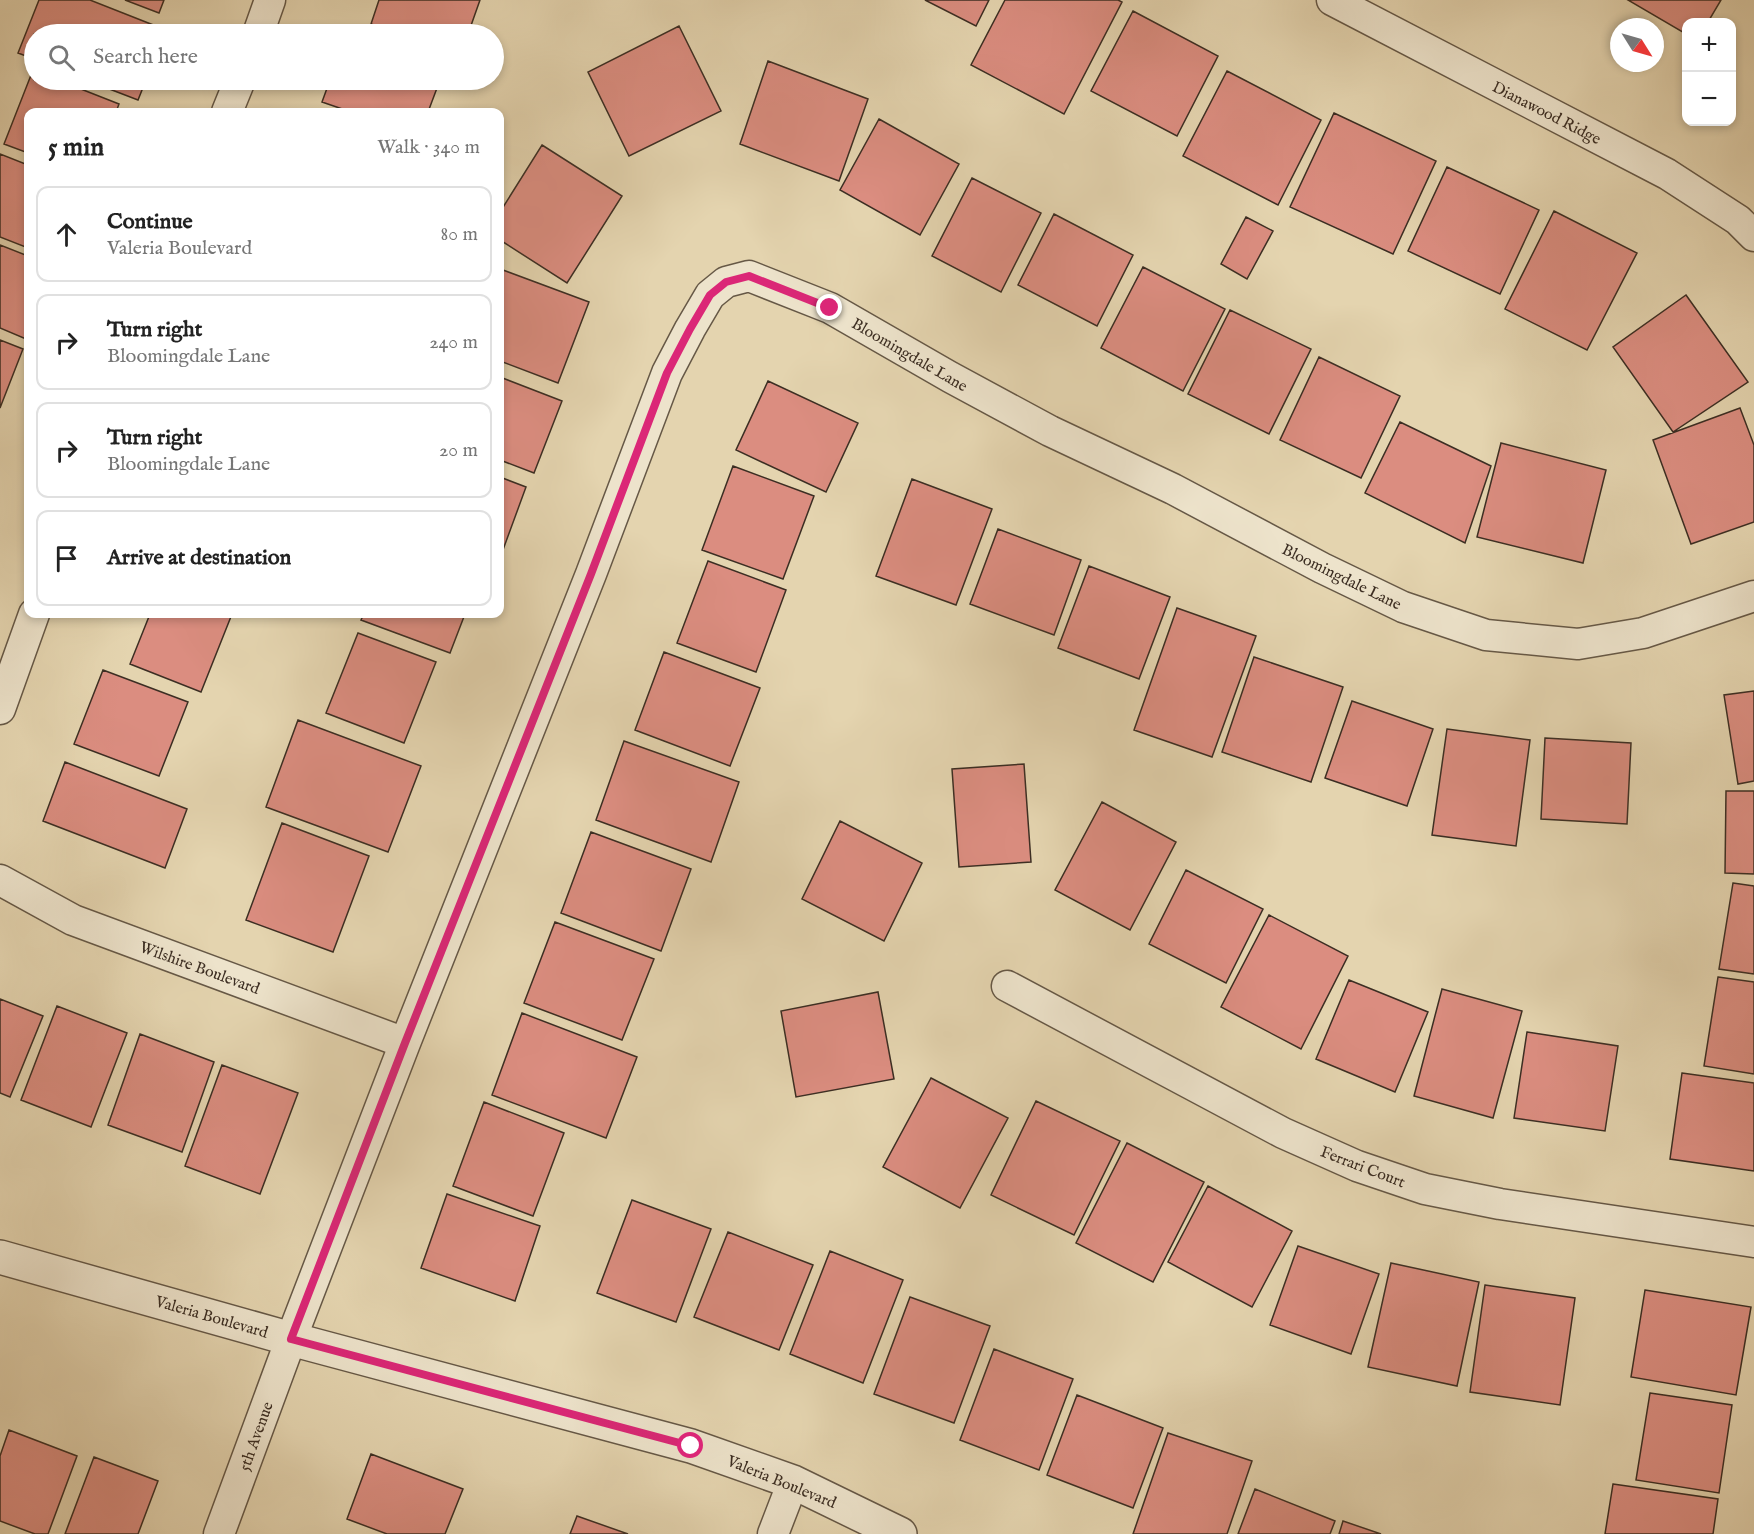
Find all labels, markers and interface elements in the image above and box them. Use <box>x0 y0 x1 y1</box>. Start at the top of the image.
north arrow <box>1610 18 1664 72</box>
map controls <box>1682 18 1736 126</box>
button: + <box>1682 18 1736 72</box>
search box <box>24 24 504 90</box>
icon: search <box>45 41 78 74</box>
text: Search here <box>93 43 198 71</box>
button: − <box>1682 72 1736 126</box>
street label: Dianawood Ridge <box>1488 78 1604 150</box>
text: 5 min <box>48 131 104 164</box>
text: Walk · 340 m <box>377 135 480 160</box>
text: Continue <box>107 208 193 236</box>
icon: ahead <box>50 218 83 251</box>
text: 80 m <box>441 222 478 247</box>
text: Valeria Boulevard <box>107 236 252 261</box>
route end <box>816 294 842 320</box>
street label: Bloomingdale Lane <box>847 314 971 397</box>
text: Turn right <box>107 316 202 344</box>
icon: right <box>50 326 83 359</box>
text: 240 m <box>429 330 478 355</box>
text: Bloomingdale Lane <box>107 344 270 369</box>
text: Turn right <box>107 424 202 452</box>
icon: right <box>50 434 83 467</box>
text: 20 m <box>439 438 478 463</box>
text: Bloomingdale Lane <box>107 452 270 477</box>
street label: Bloomingdale Lane <box>1278 540 1404 615</box>
icon: arrive <box>50 542 83 575</box>
text: Arrive at destination <box>107 544 291 572</box>
street label: Wilshire Boulevard <box>136 938 263 1000</box>
street label: Ferrari Court <box>1317 1143 1408 1193</box>
street label: Valeria Boulevard <box>152 1292 270 1344</box>
street label: 5th Avenue <box>235 1399 279 1474</box>
route start <box>677 1432 703 1458</box>
street label: Valeria Boulevard <box>723 1451 839 1514</box>

